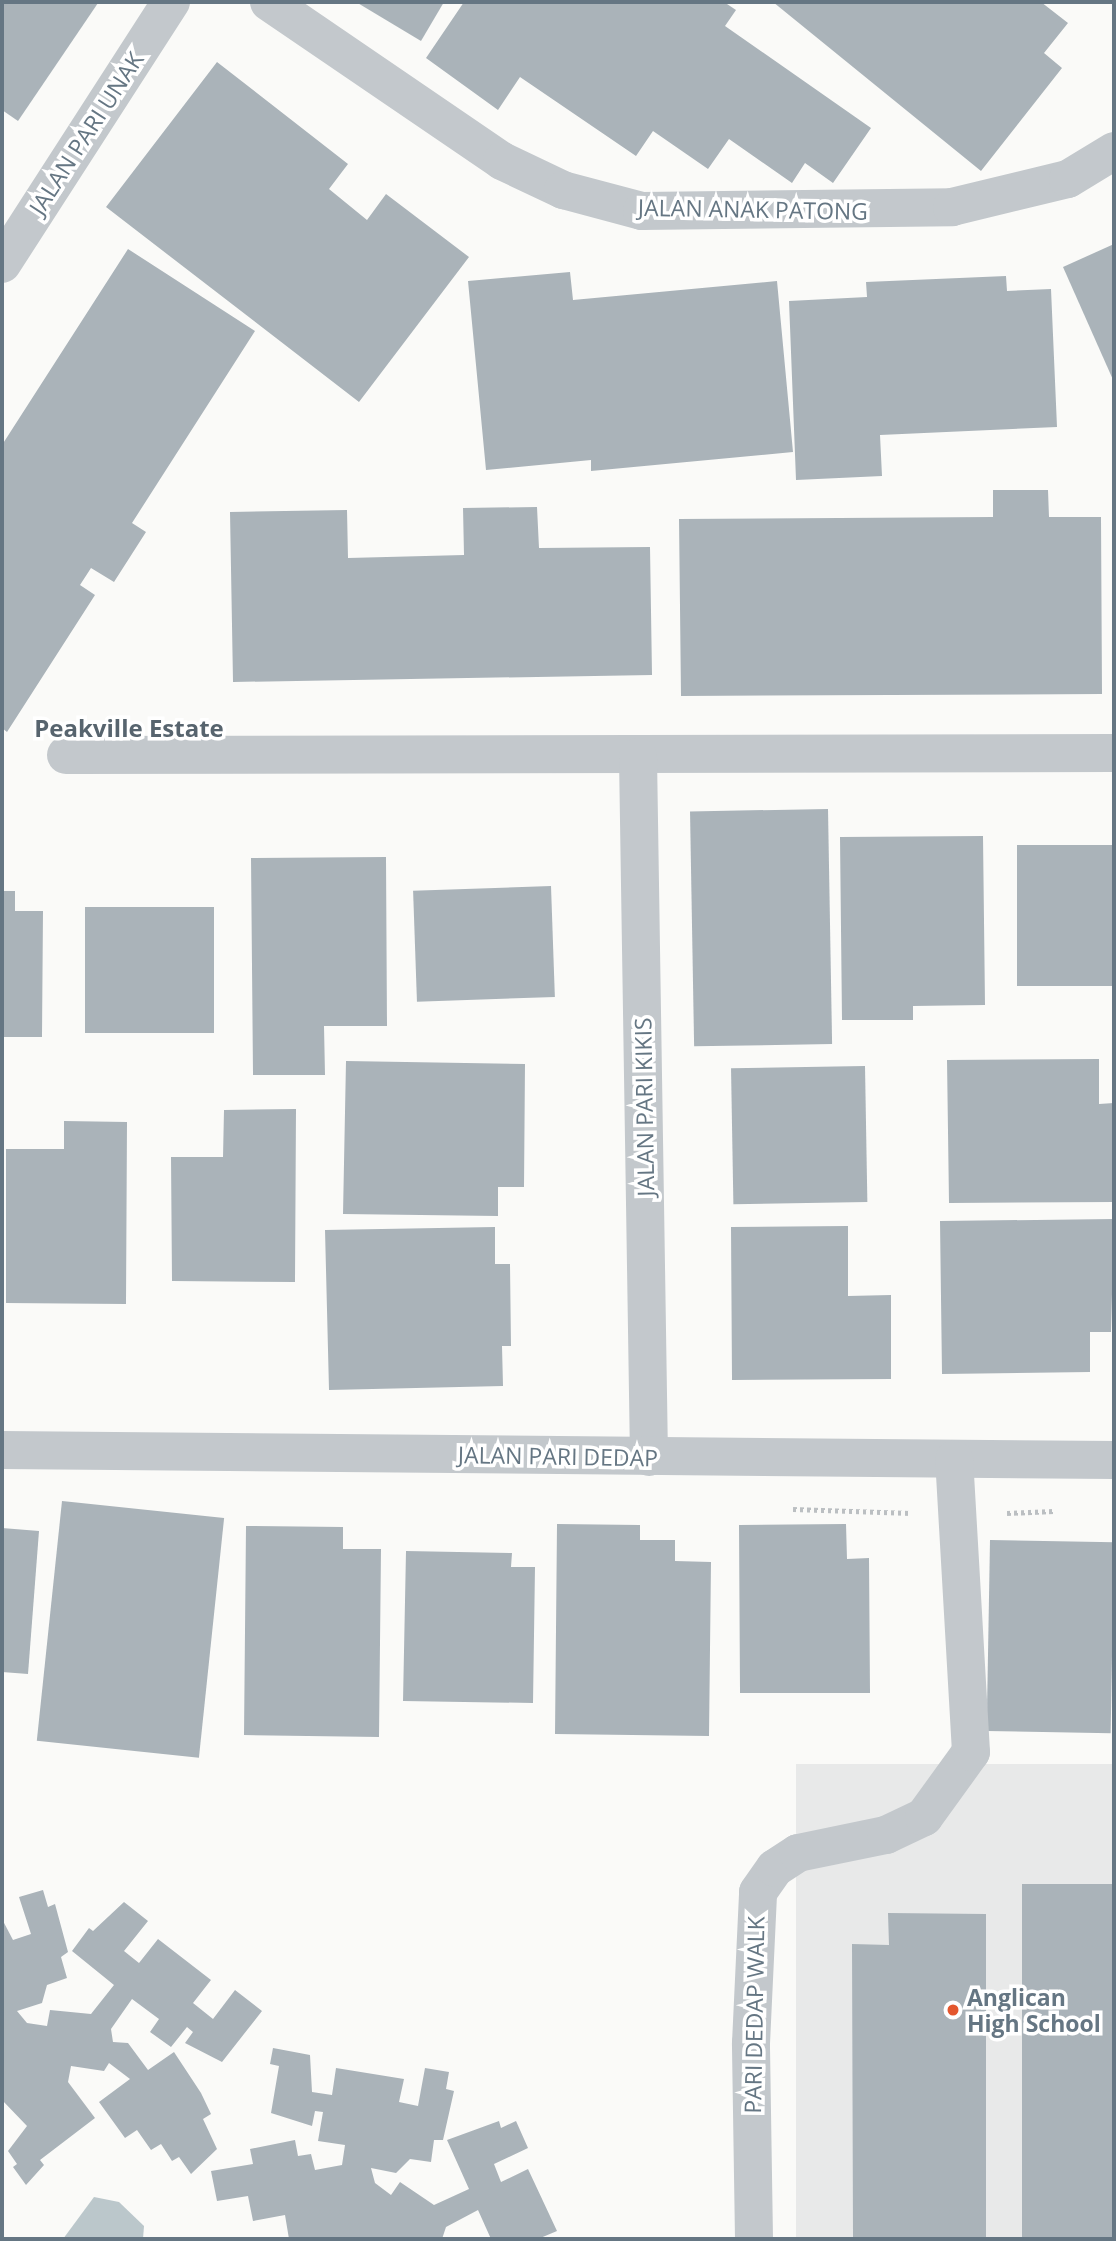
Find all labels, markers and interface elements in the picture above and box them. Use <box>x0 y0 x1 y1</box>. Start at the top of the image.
street label: JALAN PARI UNAK <box>23 47 149 219</box>
street label: JALAN ANAK PATONG <box>638 193 868 225</box>
district label: Peakville Estate <box>34 714 224 742</box>
street label: JALAN PARI KIKIS <box>629 1017 659 1197</box>
street label: JALAN PARI DEDAP <box>458 1440 658 1472</box>
street label: PARI DEDAP WALK <box>738 1916 770 2114</box>
place label: Anglican High School <box>967 1983 1101 2037</box>
marker: Anglican High School <box>945 2002 961 2018</box>

